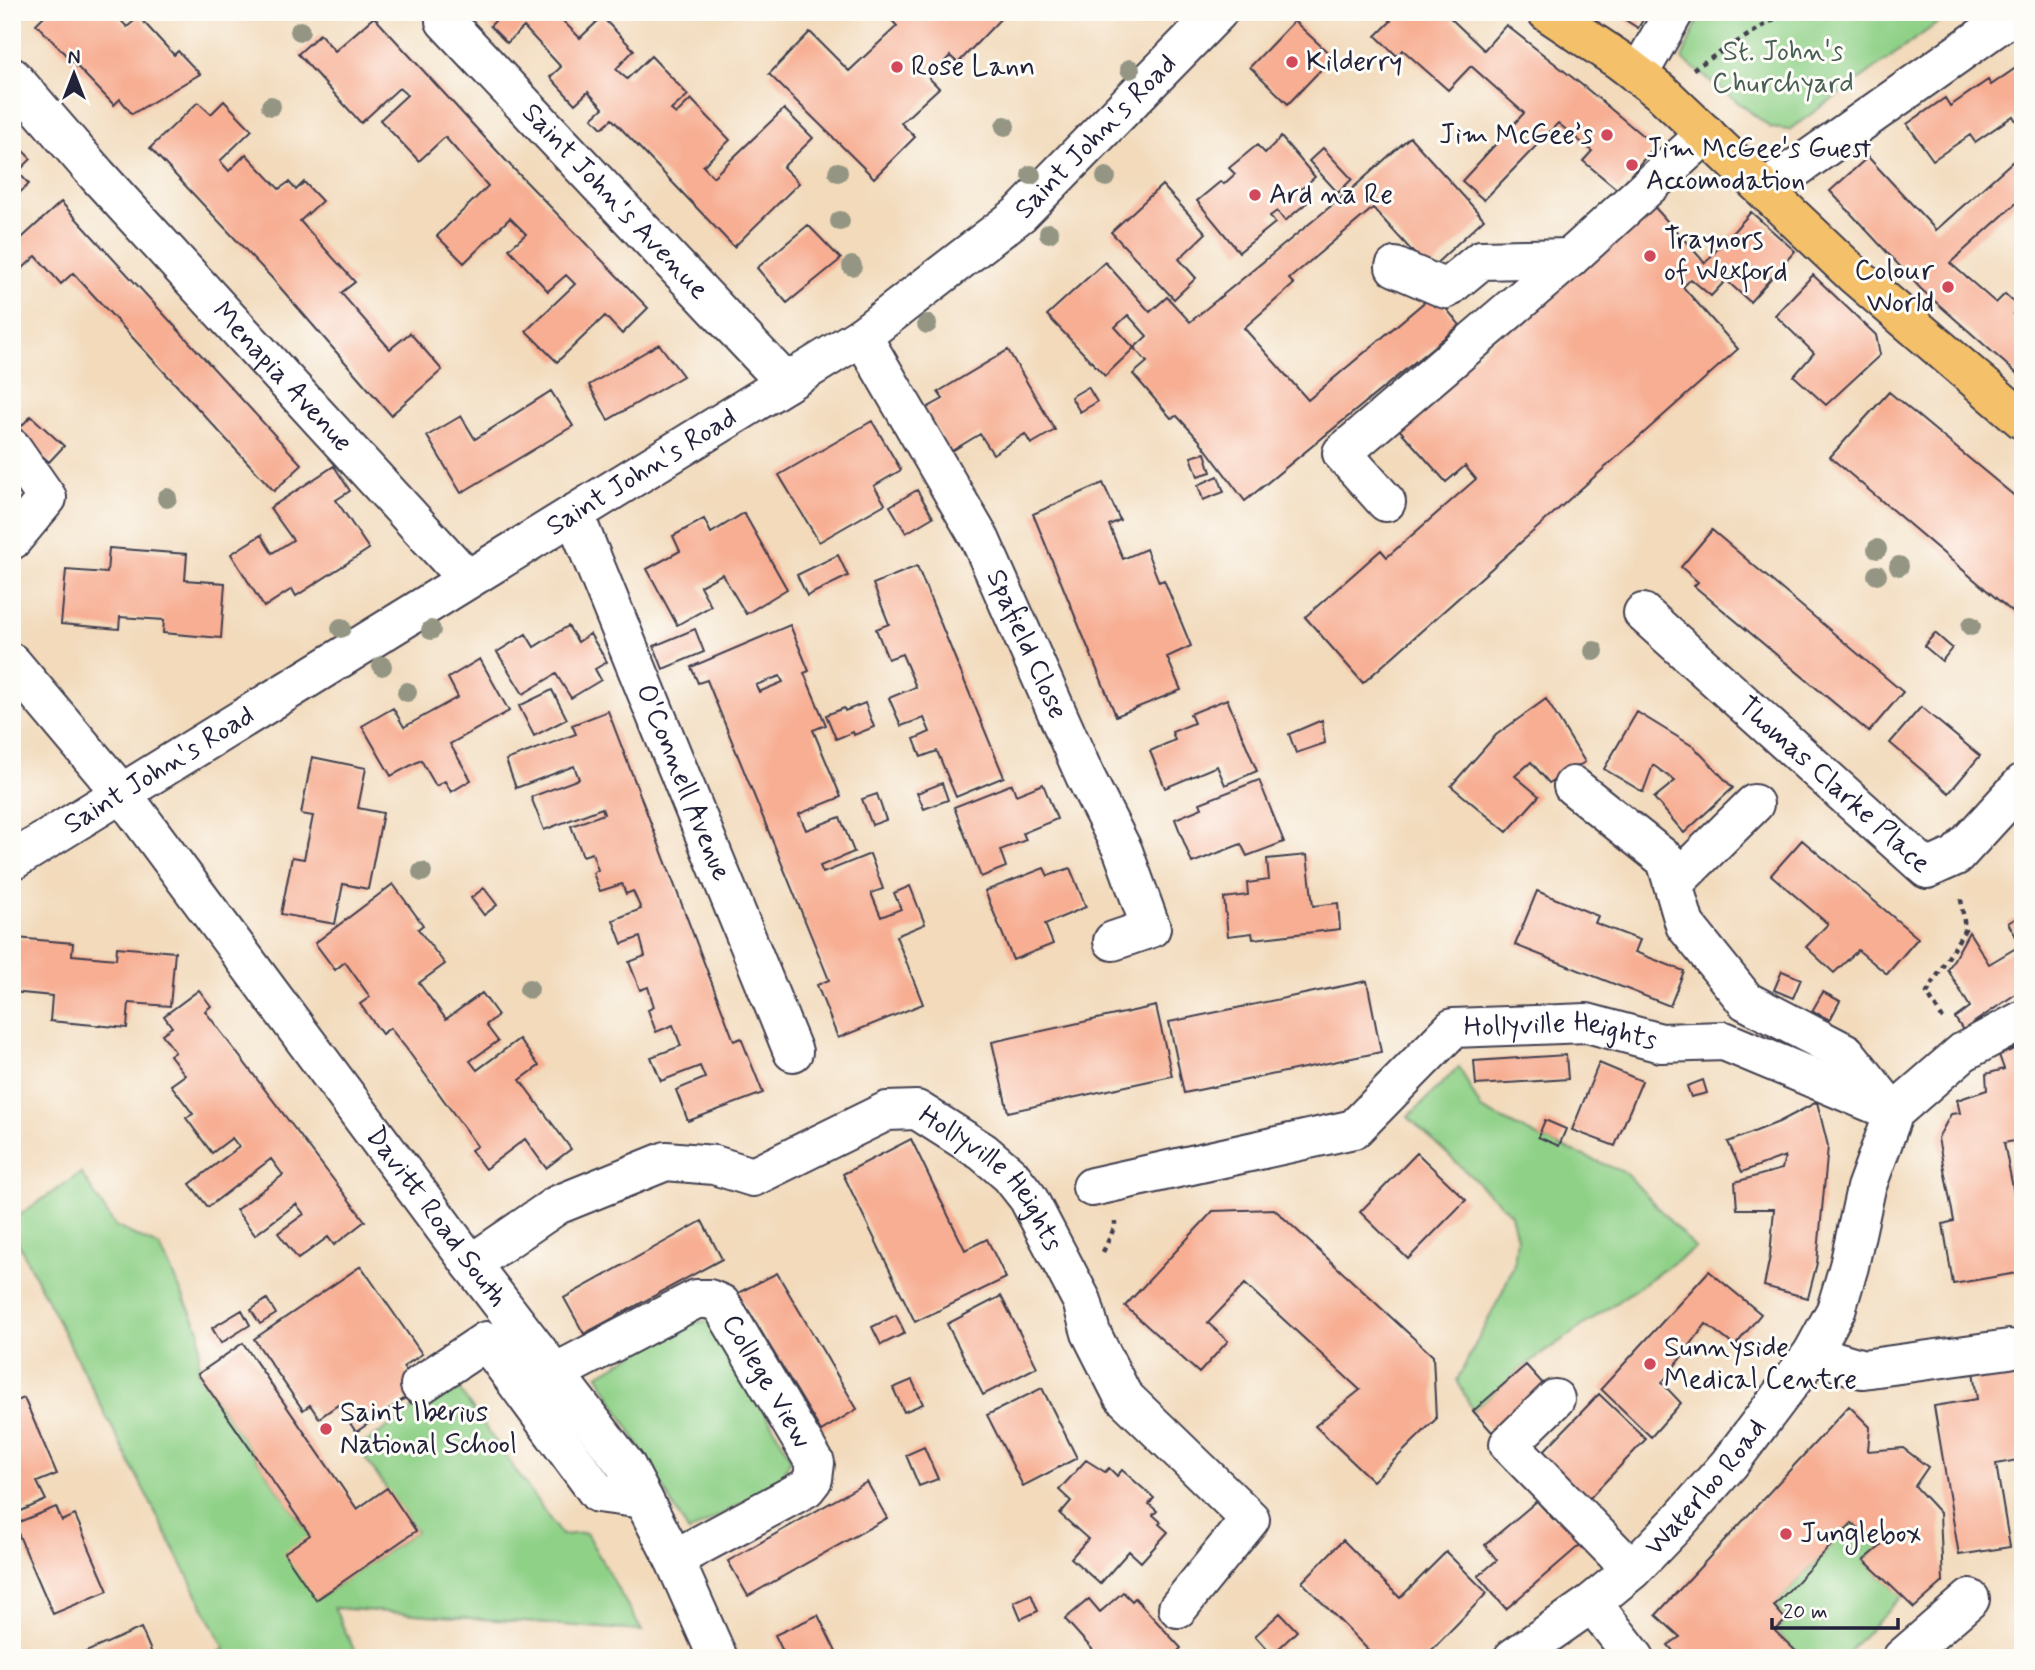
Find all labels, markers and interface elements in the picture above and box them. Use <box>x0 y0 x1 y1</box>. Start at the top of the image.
park label: St. John's Churchyard <box>1712 34 1854 103</box>
north arrow <box>38 38 108 108</box>
place label: Kilderry <box>1306 44 1402 81</box>
text: N <box>68 46 80 71</box>
street label: Saint John's Road <box>1006 46 1185 227</box>
place label: Rose Lann <box>911 49 1035 86</box>
marker: Kilderry <box>1284 54 1300 70</box>
marker: Rose Lann <box>889 59 905 75</box>
street label: Saint John's Avenue <box>513 95 717 308</box>
place label: Jim McGee’s <box>1439 117 1593 154</box>
marker: Jim McGee’s <box>1599 127 1615 143</box>
place label: Jim McGee's Guest Accomodation <box>1646 131 1872 200</box>
marker: Jim McGee's Guest Accomodation <box>1624 157 1640 173</box>
place label: Ard na Re <box>1269 177 1393 214</box>
marker: Ard na Re <box>1247 187 1263 203</box>
place label: Traynors of Wexford <box>1664 222 1788 293</box>
marker: Traynors of Wexford <box>1642 248 1658 264</box>
place label: Colour World <box>1855 253 1935 322</box>
marker: Colour World <box>1940 279 1956 295</box>
street label: Menapia Avenue <box>204 294 361 461</box>
street label: Saint John's Road <box>539 399 744 545</box>
street label: Spafield Close <box>977 563 1076 725</box>
street label: O'Connell Avenue <box>627 679 740 887</box>
street label: Thomas Clarke Place <box>1729 688 1938 882</box>
street label: Saint John's Road <box>57 697 261 843</box>
street label: Hollyville Heights <box>1463 1004 1661 1060</box>
street label: Hollyville Heights <box>911 1097 1071 1258</box>
street label: Davitt Road South <box>357 1119 516 1315</box>
street label: College View <box>713 1307 821 1455</box>
place label: Sunnyside Medical Centre <box>1664 1330 1857 1399</box>
marker: Sunnyside Medical Centre <box>1642 1356 1658 1372</box>
place label: Saint Iberius National School <box>340 1395 517 1464</box>
street label: Waterloo Road <box>1637 1411 1775 1564</box>
marker: Saint Iberius National School <box>318 1421 334 1437</box>
place label: Junglebox <box>1800 1516 1921 1555</box>
marker: Junglebox <box>1778 1526 1794 1542</box>
scale bar <box>1772 1586 1898 1630</box>
text: 20 m <box>1783 1598 1828 1626</box>

